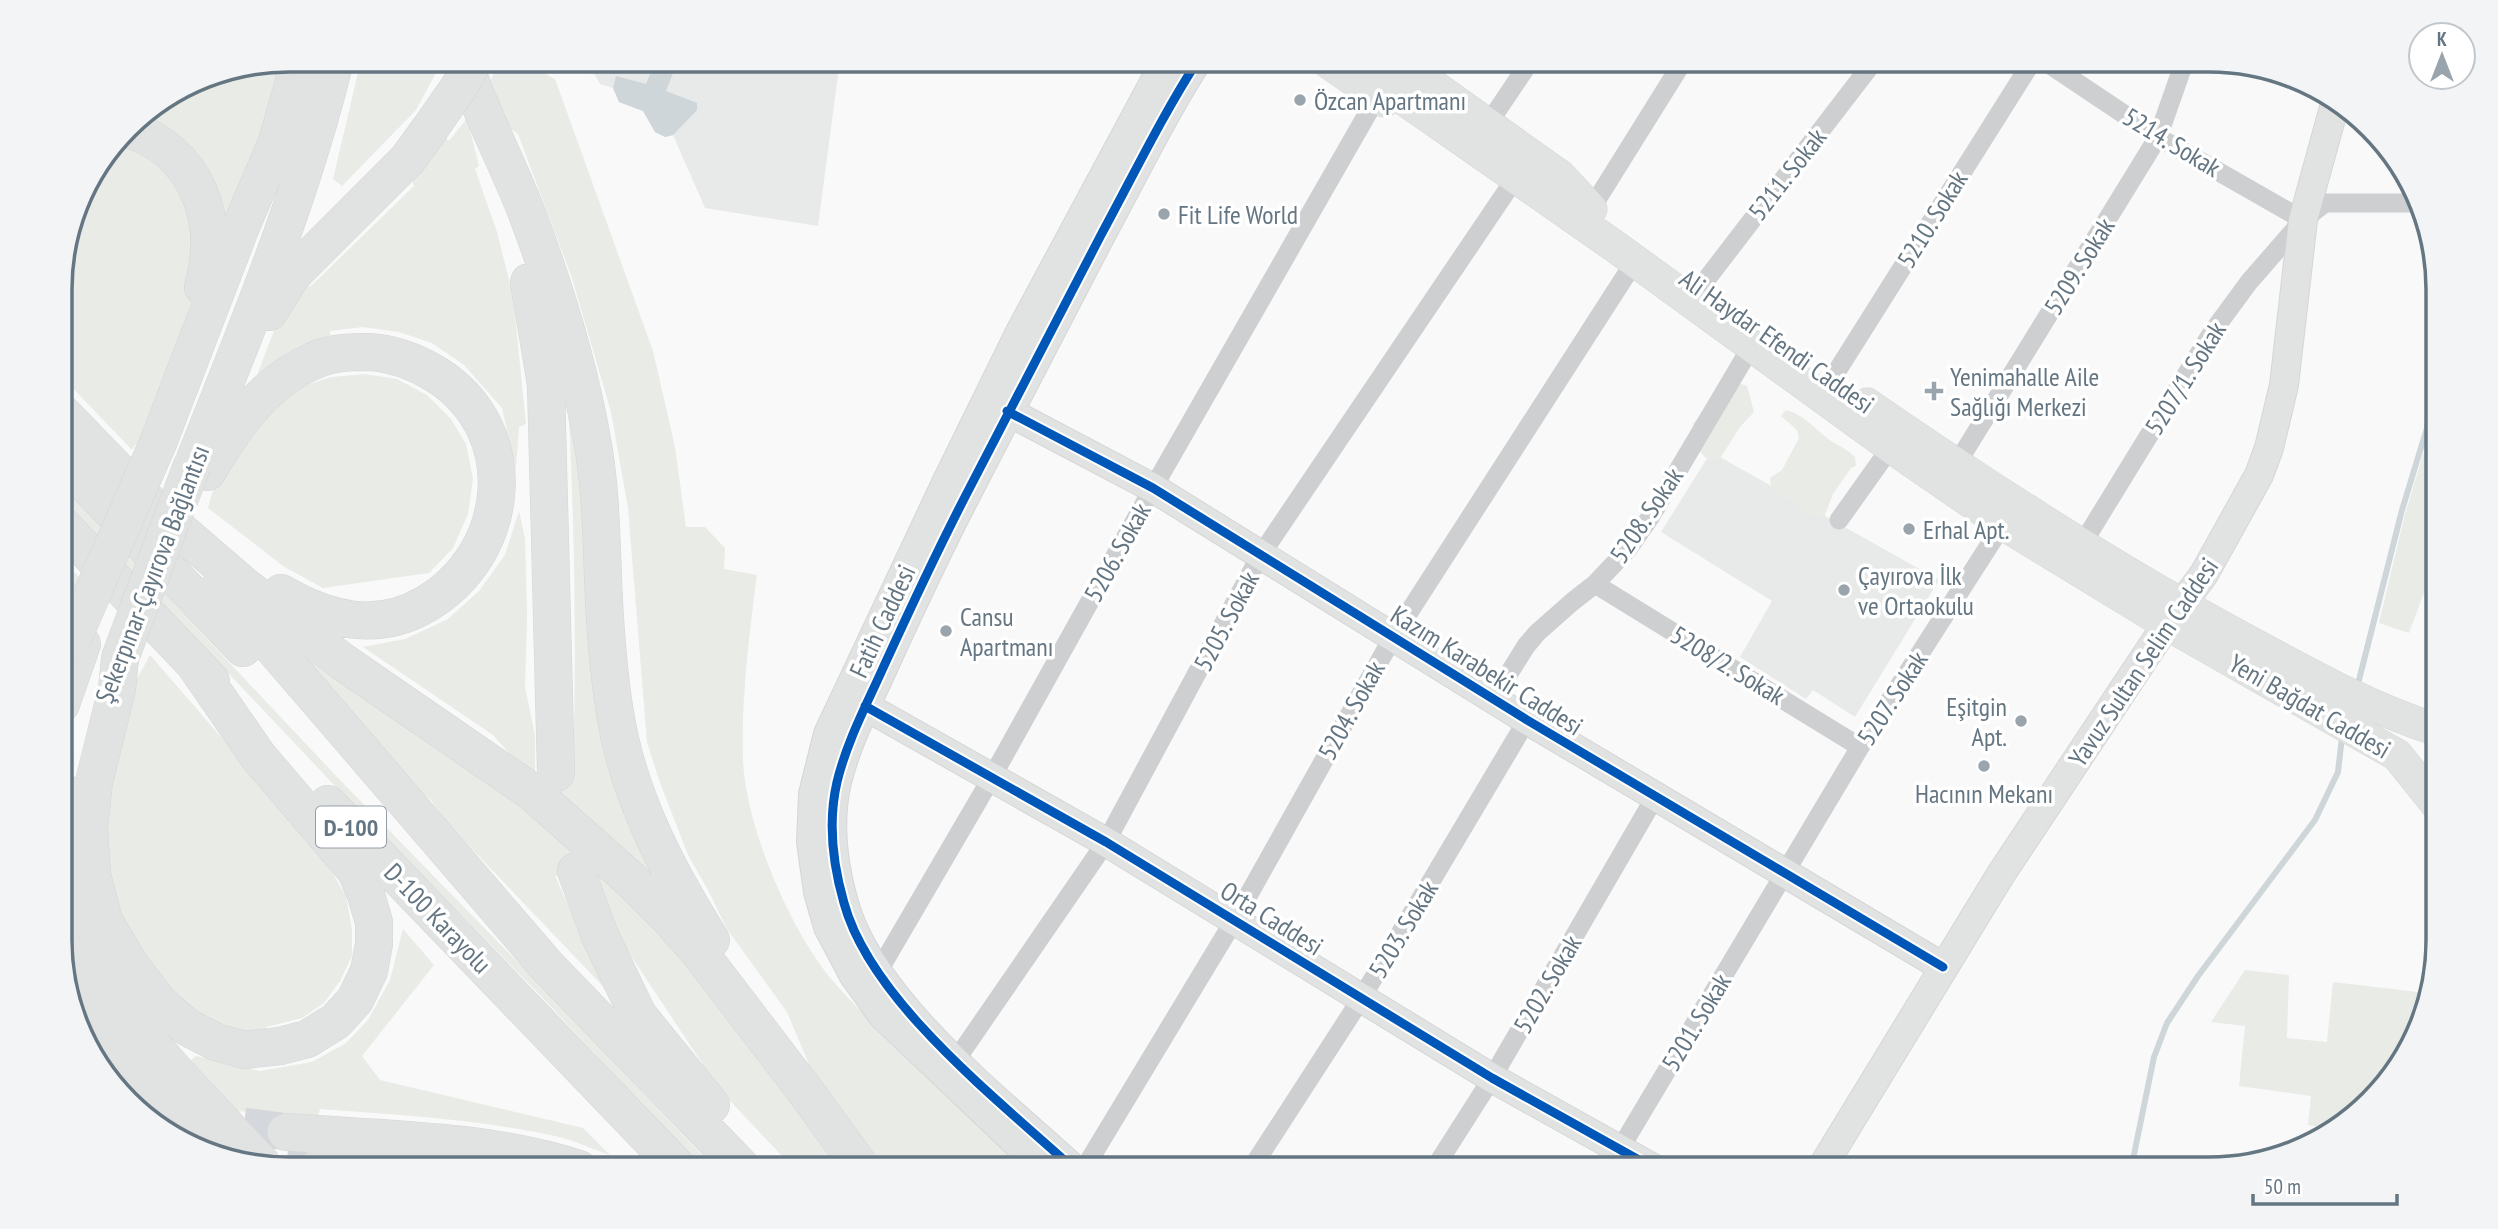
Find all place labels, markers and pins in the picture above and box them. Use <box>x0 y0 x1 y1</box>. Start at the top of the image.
place label: Özcan Apartmanı <box>1314 84 1466 117</box>
marker: Özcan Apartmanı <box>1292 92 1308 108</box>
place label: Fit Life World <box>1178 198 1298 231</box>
marker: Fit Life World <box>1156 206 1172 222</box>
place label: Yenimahalle Aile Sağlığı Merkezi <box>1950 360 2099 423</box>
marker: Yenimahalle Aile Sağlığı Merkezi <box>1924 381 1944 401</box>
place label: Erhal Apt. <box>1923 513 2009 546</box>
marker: Erhal Apt. <box>1901 521 1917 537</box>
place label: Çayırova İlk ve Ortaokulu <box>1858 559 1974 622</box>
marker: Çayırova İlk ve Ortaokulu <box>1836 582 1852 598</box>
place label: Cansu Apartmanı <box>960 600 1053 663</box>
marker: Cansu Apartmanı <box>938 623 954 639</box>
place label: Eşitgin Apt. <box>1946 690 2007 753</box>
marker: Eşitgin Apt. <box>2013 713 2029 729</box>
marker: Hacının Mekanı <box>1976 758 1992 774</box>
place label: Hacının Mekanı <box>1915 777 2053 810</box>

